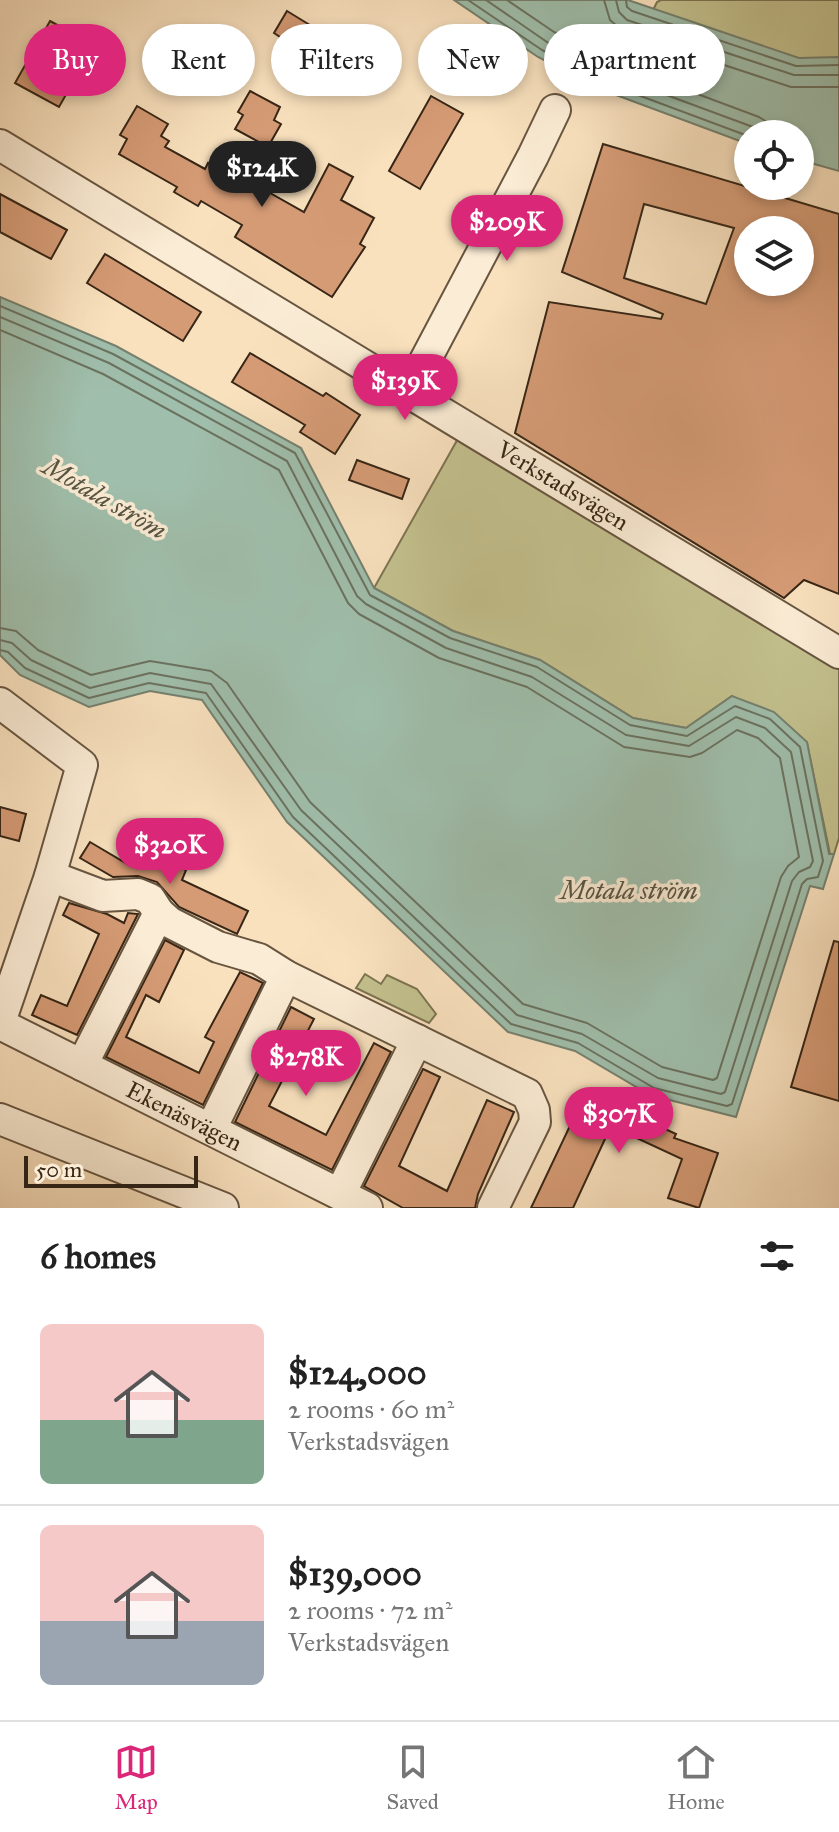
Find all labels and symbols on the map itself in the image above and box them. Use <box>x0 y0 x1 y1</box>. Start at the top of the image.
pin: $124K <box>206 141 318 209</box>
pin: $209K <box>451 195 563 263</box>
pin: $139K <box>349 354 461 422</box>
street label: Verkstadsvägen <box>491 434 634 537</box>
water label: Motala ström <box>35 448 173 546</box>
pin: $320K <box>114 818 226 886</box>
water label: Motala ström <box>557 874 698 906</box>
pin: $278K <box>250 1030 362 1098</box>
street label: Ekenäsvägen <box>121 1075 247 1158</box>
pin: $307K <box>563 1087 675 1155</box>
scale bar <box>24 1152 198 1188</box>

